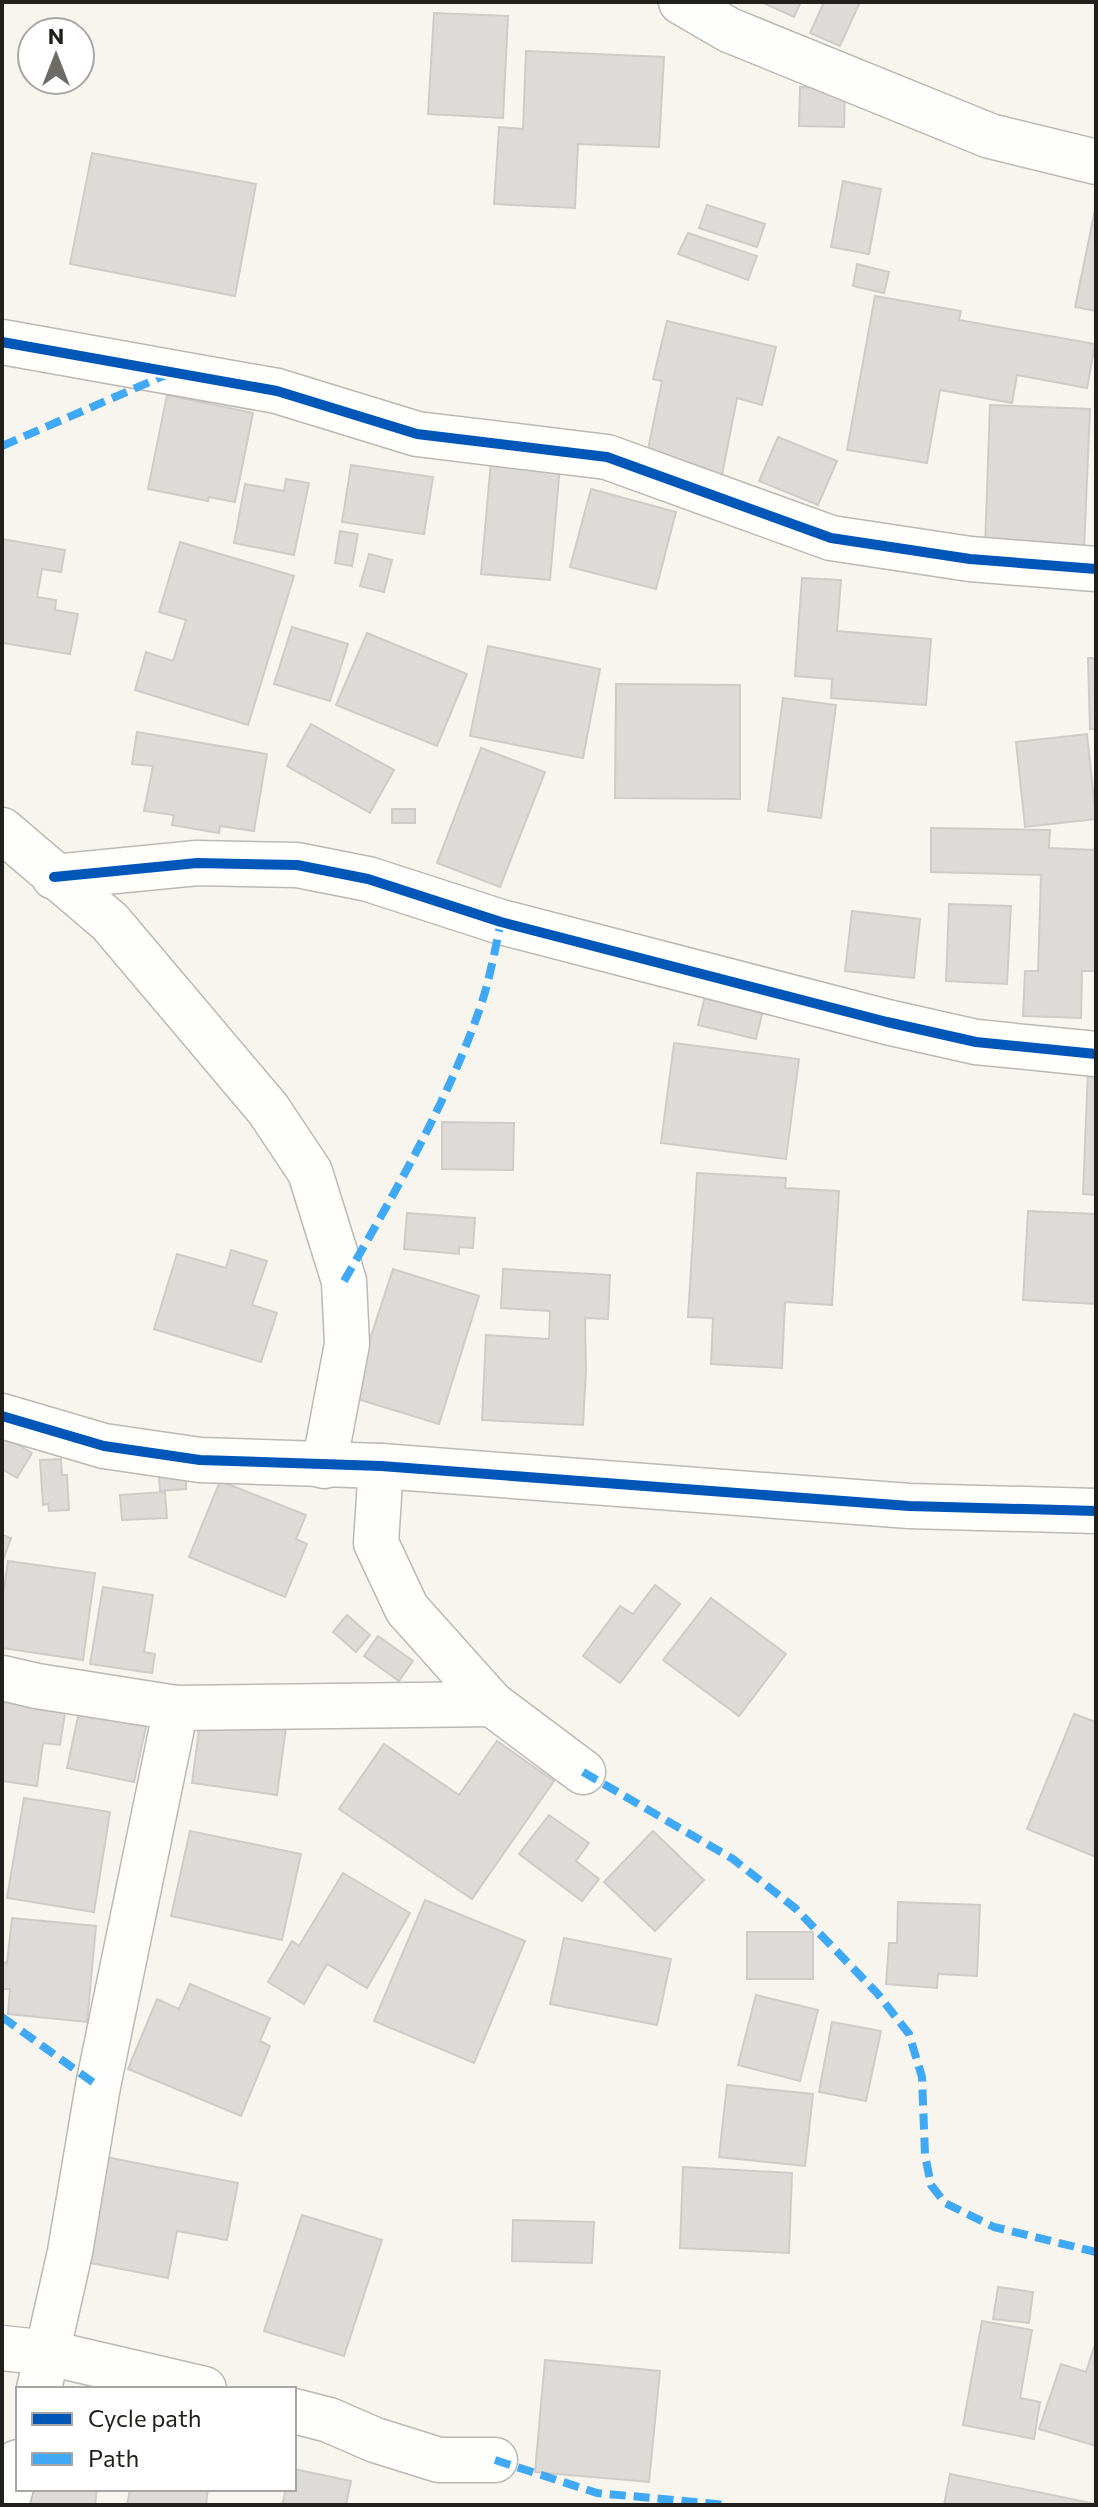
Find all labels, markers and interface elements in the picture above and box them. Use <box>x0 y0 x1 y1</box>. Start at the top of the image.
north arrow <box>16 16 96 96</box>
text: N <box>48 22 64 49</box>
legend <box>16 2387 296 2491</box>
text: Cycle path <box>88 2403 202 2432</box>
text: Path <box>88 2443 139 2472</box>

